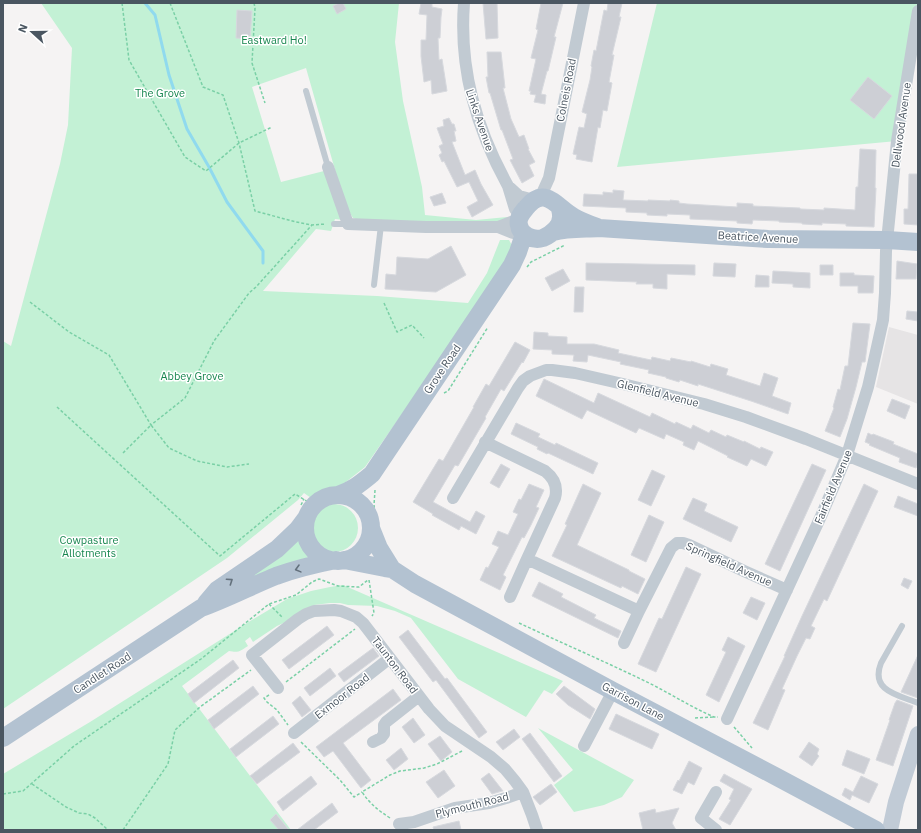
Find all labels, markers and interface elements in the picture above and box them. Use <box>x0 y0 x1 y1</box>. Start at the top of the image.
north arrow <box>12 12 52 52</box>
text: N <box>15 22 31 35</box>
park label: Eastward Ho! <box>241 33 307 47</box>
street label: Colneis Road <box>553 57 579 123</box>
street label: Dellwood Avenue <box>888 82 914 168</box>
park label: The Grove <box>135 86 185 100</box>
street label: Links Avenue <box>463 87 497 153</box>
street label: Beatrice Avenue <box>717 228 799 246</box>
street label: Grove Road <box>420 341 464 397</box>
park label: Abbey Grove <box>161 369 223 383</box>
street label: Glenfield Avenue <box>616 376 700 410</box>
street label: Fairfield Avenue <box>811 448 855 526</box>
park label: Cowpasture Allotments <box>59 533 119 560</box>
street label: Springfield Avenue <box>684 539 774 589</box>
one-way arrow <box>295 564 302 573</box>
one-way arrow <box>226 578 233 586</box>
street label: Taunton Road <box>369 634 421 696</box>
street label: Candlet Road <box>70 649 134 697</box>
street label: Exmoor Road <box>312 670 372 722</box>
street label: Garrison Lane <box>600 679 666 723</box>
street label: Plymouth Road <box>434 789 510 821</box>

